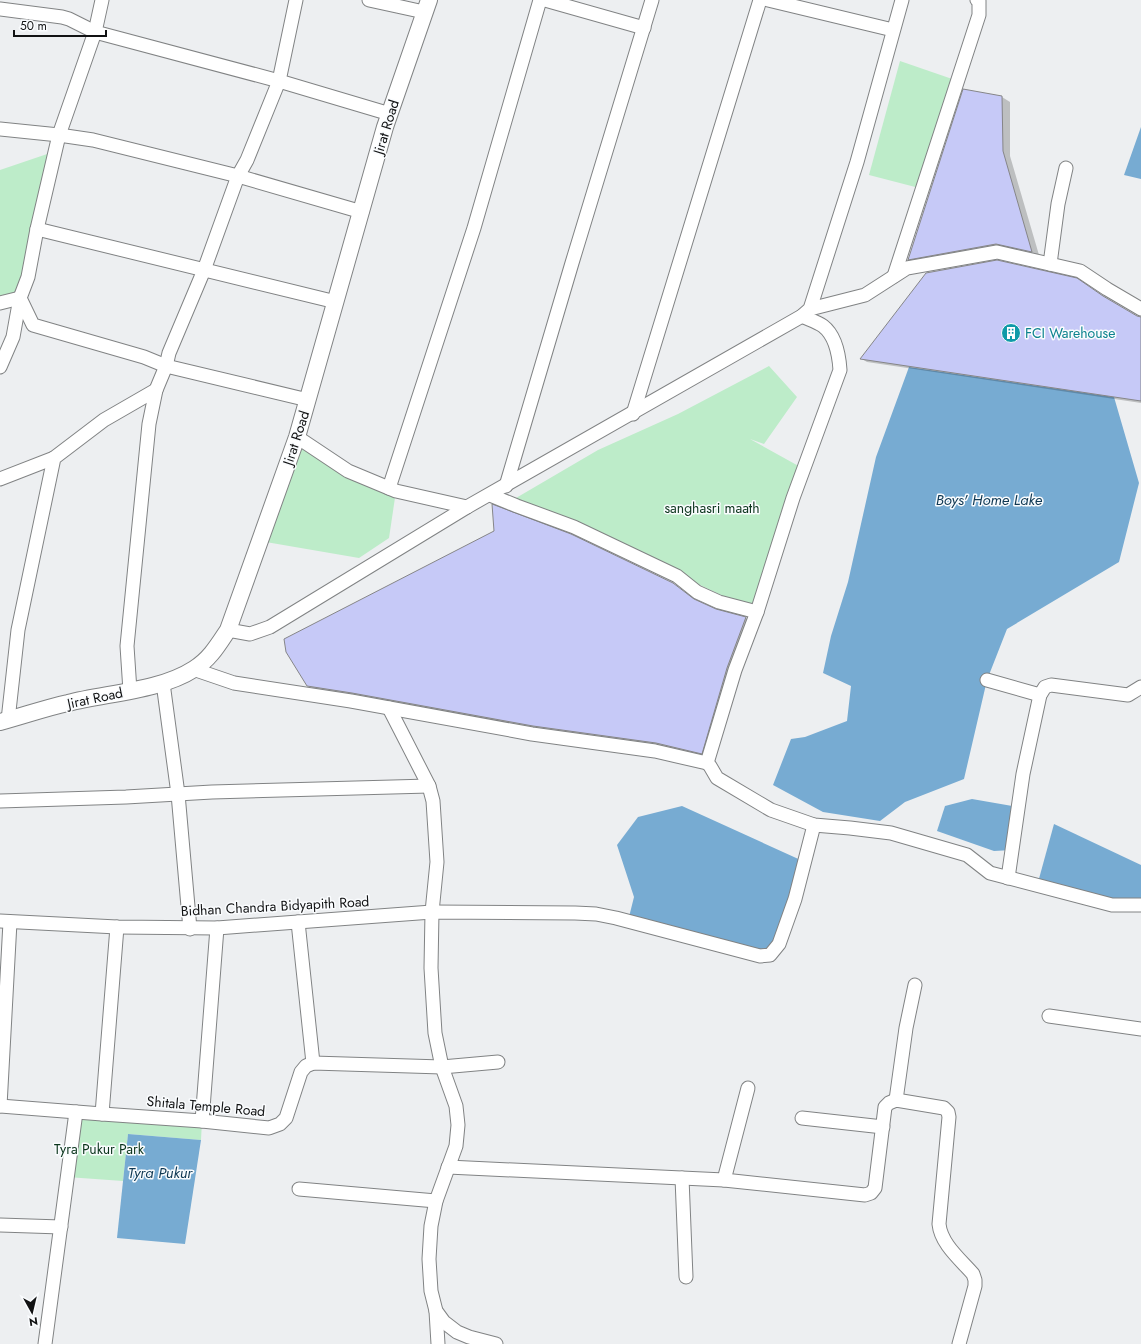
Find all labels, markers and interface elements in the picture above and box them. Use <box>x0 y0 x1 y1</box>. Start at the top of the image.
scale bar <box>14 12 106 38</box>
text: 50 m <box>20 17 47 35</box>
street label: Jirat Road <box>368 97 404 159</box>
building icon: FCI Warehouse <box>1000 322 1022 344</box>
place label: FCI Warehouse <box>1025 323 1115 343</box>
street label: Jirat Road <box>277 408 314 470</box>
water label: Boys' Home Lake <box>936 489 1043 511</box>
park label: sanghasri maath <box>664 498 760 518</box>
street label: Jirat Road <box>63 682 125 714</box>
street label: Bidhan Chandra Bidyapith Road <box>180 891 370 921</box>
street label: Shitala Temple Road <box>146 1091 266 1121</box>
park label: Tyra Pukur Park <box>54 1139 145 1159</box>
water label: Tyra Pukur <box>128 1162 193 1184</box>
north arrow <box>12 1292 52 1332</box>
text: N <box>28 1313 39 1330</box>

